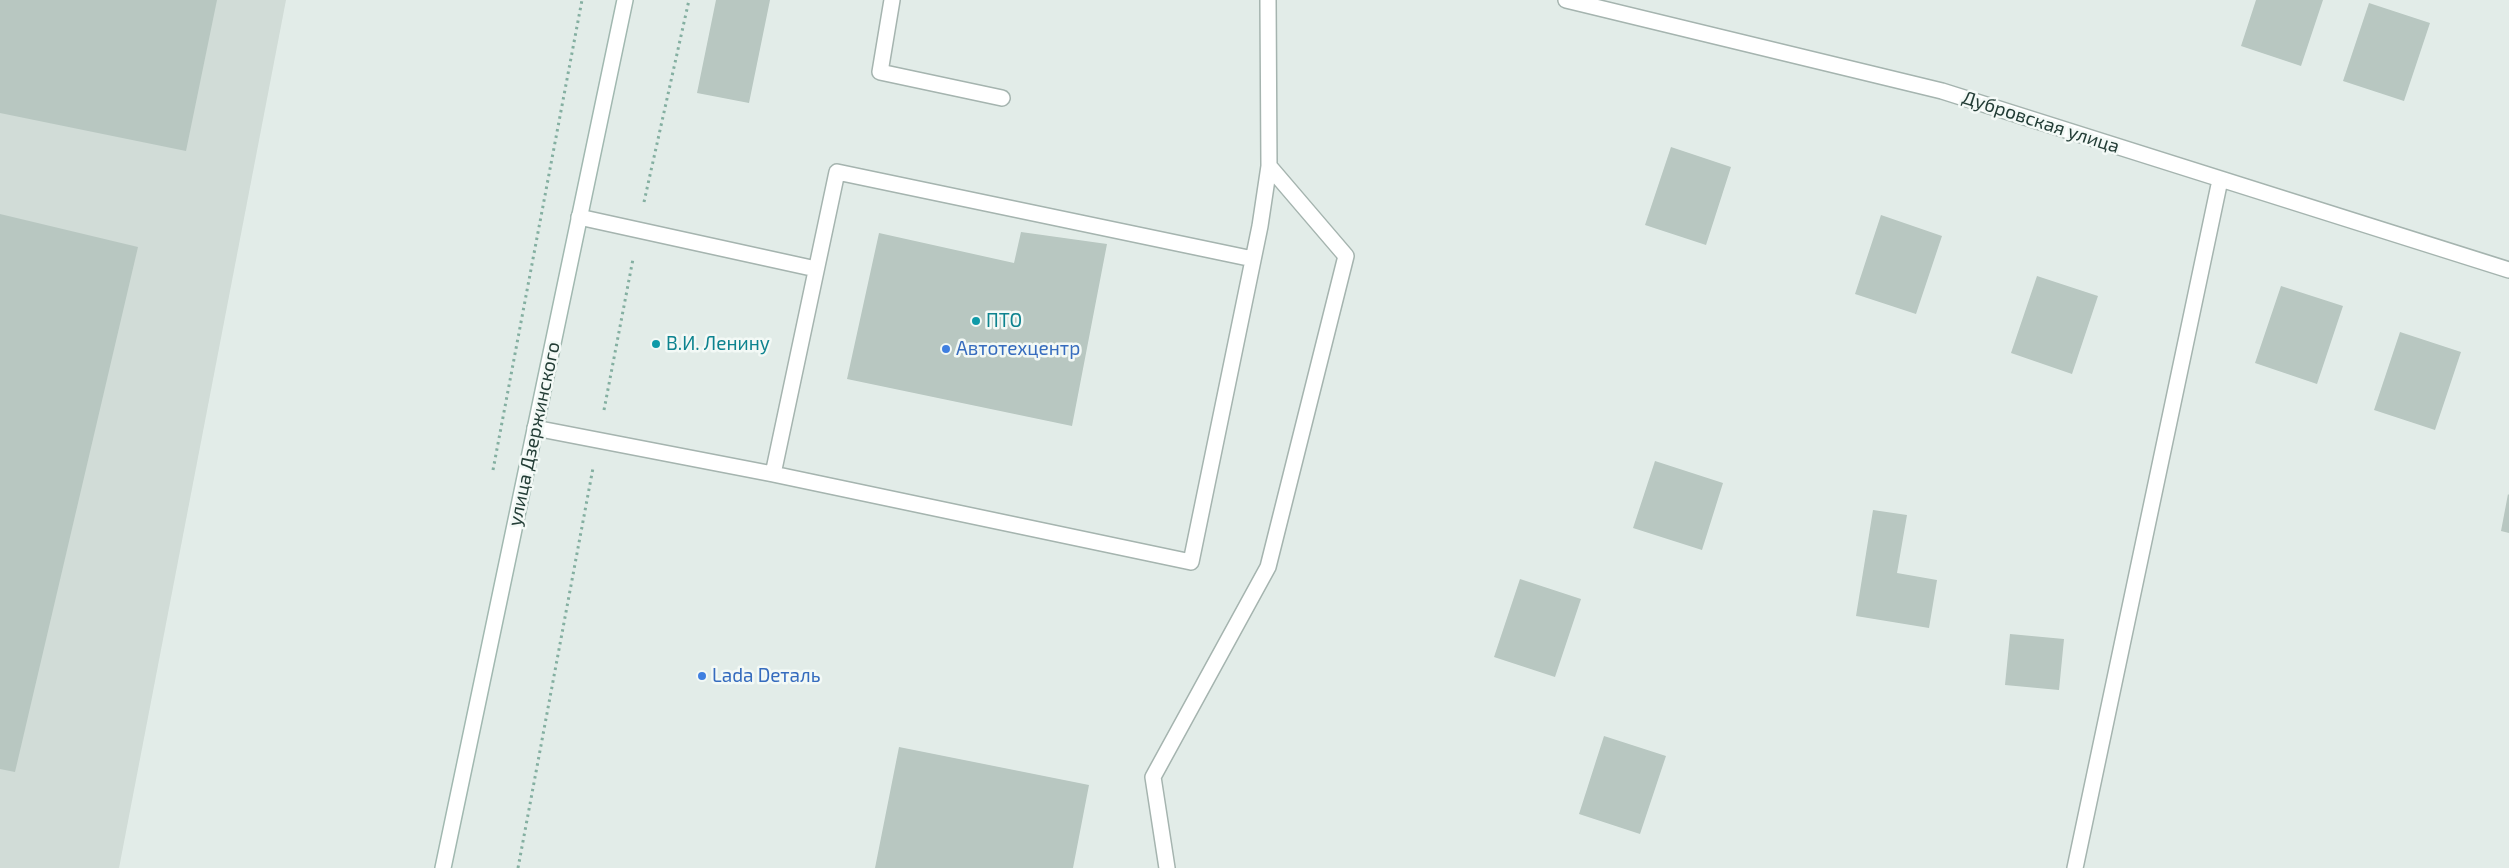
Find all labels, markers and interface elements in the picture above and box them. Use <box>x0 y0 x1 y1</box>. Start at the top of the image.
street label: Дубровская улица <box>1959 86 2123 158</box>
place label: ПТО <box>986 310 1022 332</box>
marker: ПТО <box>970 315 982 327</box>
place label: В.И. Ленину <box>666 333 770 355</box>
marker: В.И. Ленину <box>650 338 662 350</box>
place label: Автотехцентр <box>956 338 1080 360</box>
street label: улица Дзержинского <box>503 340 565 528</box>
marker: Автотехцентр <box>940 343 952 355</box>
place label: Lada Dеталь <box>712 665 821 687</box>
marker: Lada Dеталь <box>696 670 708 682</box>

